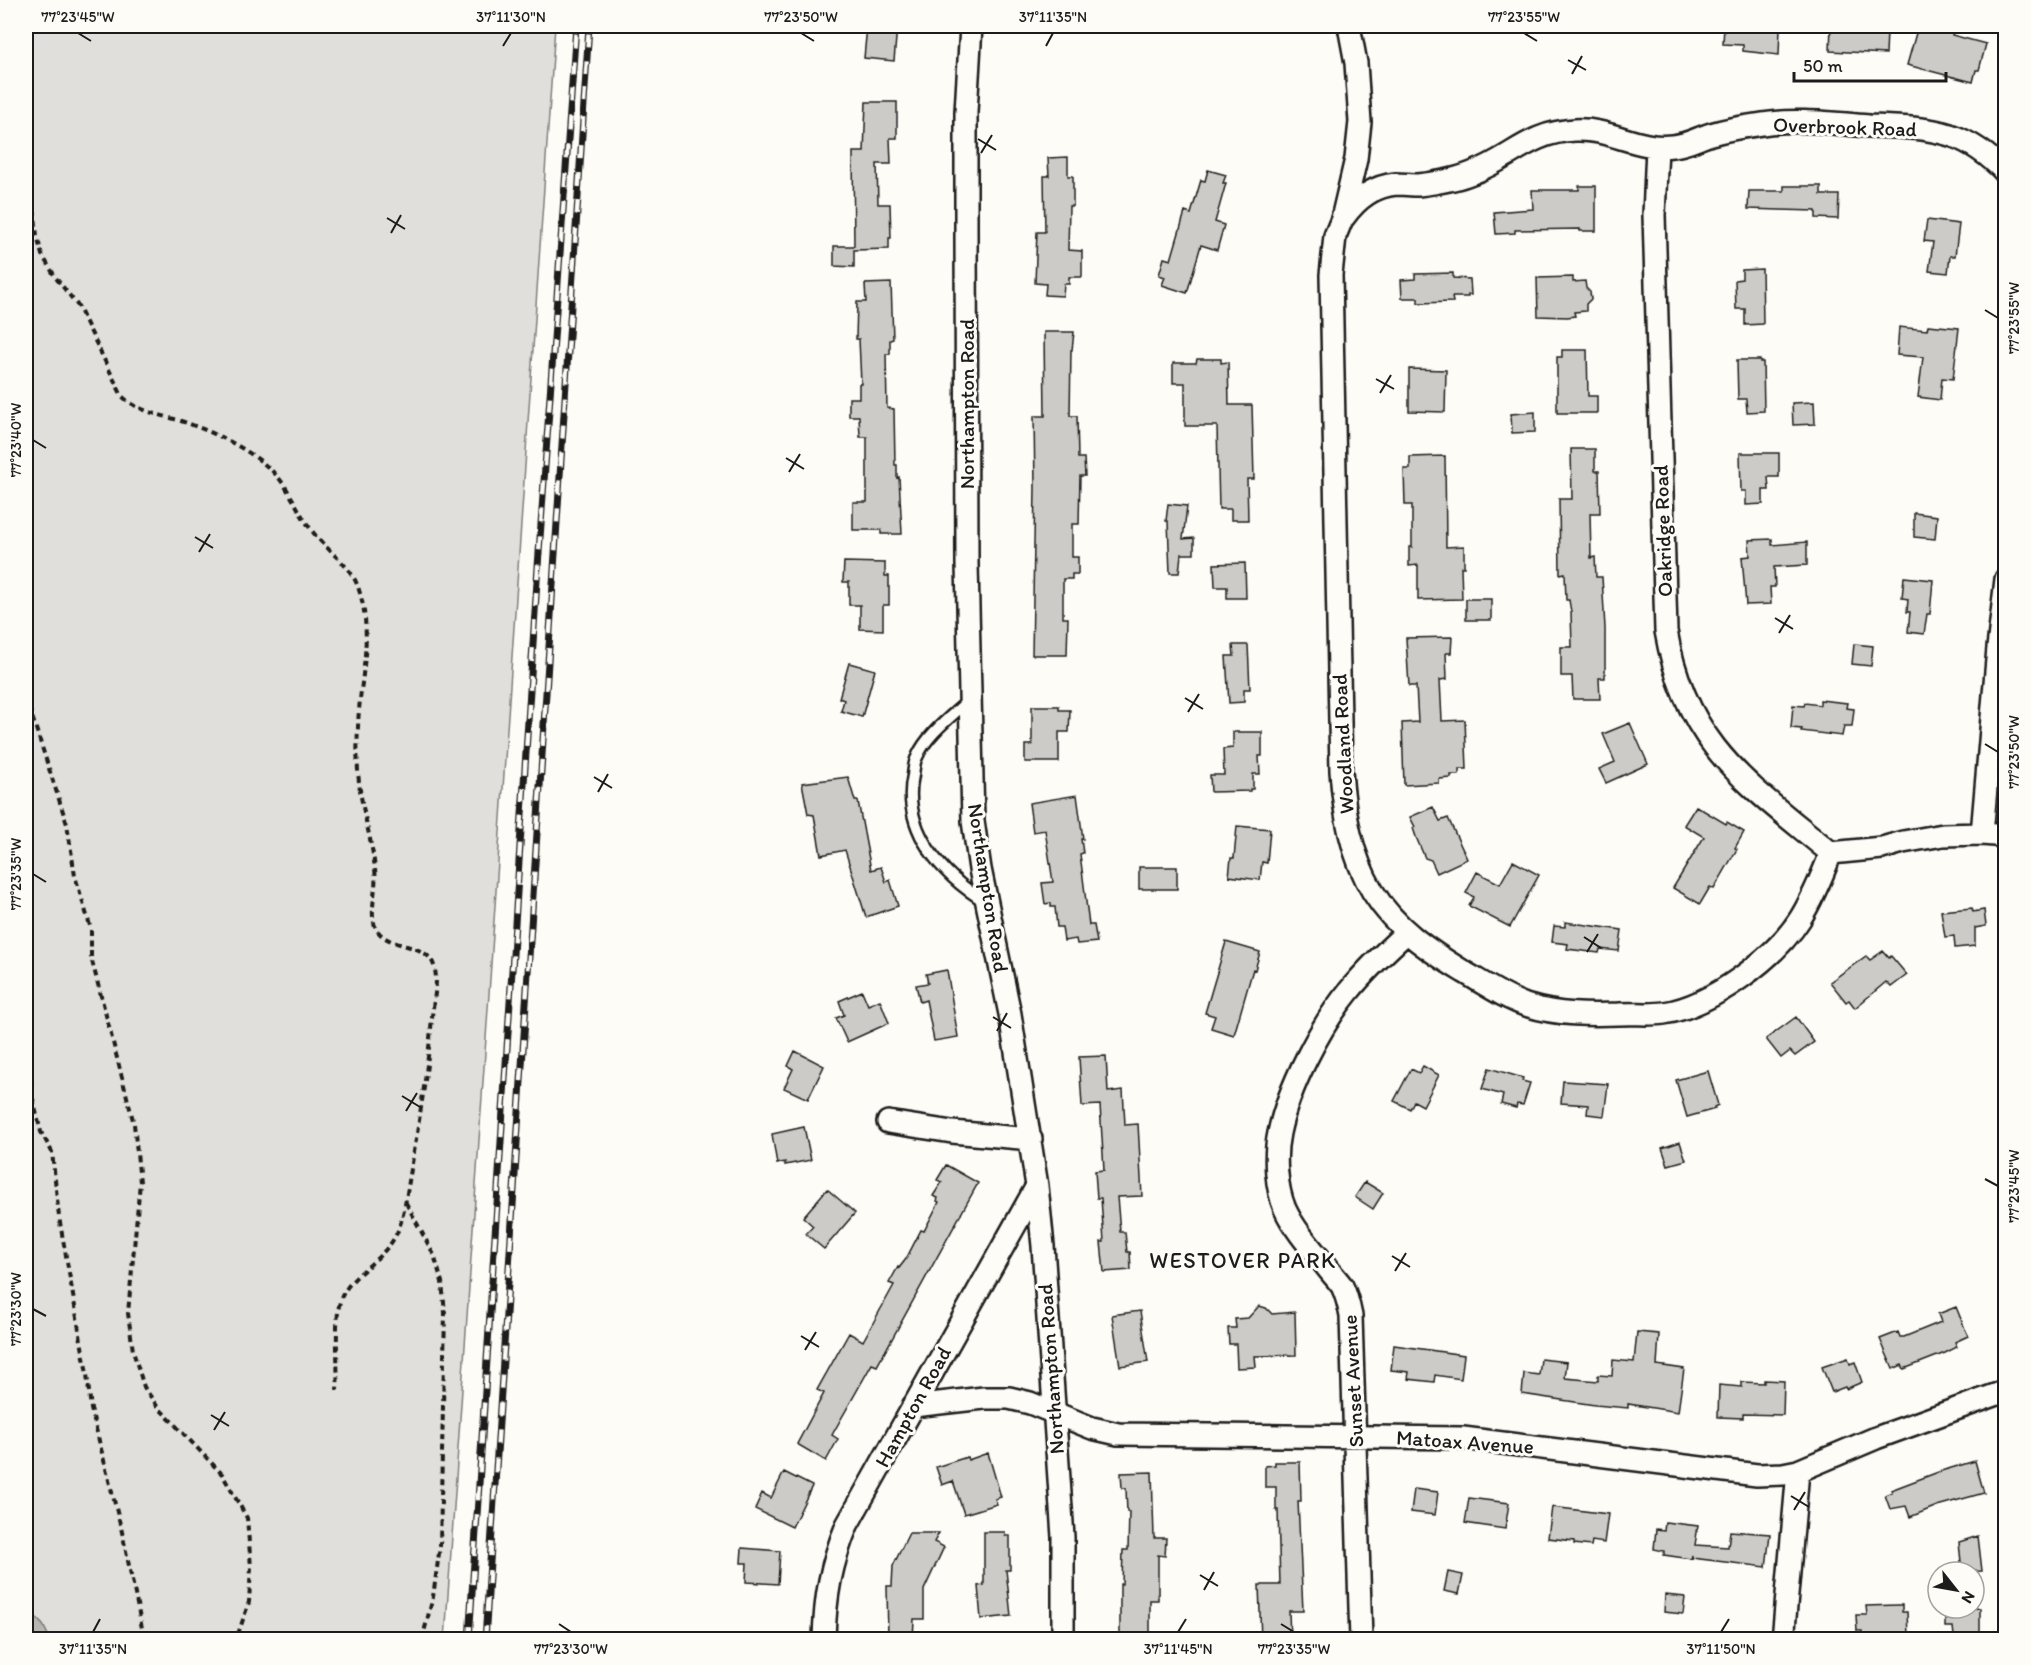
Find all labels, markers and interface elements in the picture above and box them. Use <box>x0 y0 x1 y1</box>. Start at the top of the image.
text: 77°23'45"W <box>41 8 115 26</box>
text: 37°11'30"N <box>476 8 546 26</box>
text: 77°23'50"W <box>764 8 838 26</box>
text: 37°11'35"N <box>1019 8 1087 26</box>
text: 77°23'55"W <box>1488 8 1560 26</box>
scale bar <box>1794 45 1946 83</box>
text: 50 m <box>1803 55 1843 77</box>
street label: Overbrook Road <box>1773 111 1918 142</box>
text: 77°23'55"W <box>2005 282 2023 354</box>
street label: Northampton Road <box>954 319 979 489</box>
text: 77°23'40"W <box>7 402 25 477</box>
street label: Oakridge Road <box>1648 465 1677 597</box>
street label: Woodland Road <box>1326 673 1359 815</box>
text: 77°23'50"W <box>2005 715 2023 789</box>
street label: Northampton Road <box>963 802 1014 974</box>
text: 77°23'35"W <box>7 838 25 910</box>
text: 77°23'45"W <box>2005 1149 2023 1223</box>
district label: WESTOVER PARK <box>1149 1247 1337 1274</box>
text: 77°23'30"W <box>7 1272 25 1346</box>
street label: Northampton Road <box>1032 1283 1069 1455</box>
street label: Sunset Avenue <box>1337 1314 1368 1448</box>
street label: Hampton Road <box>869 1342 956 1471</box>
street label: Matoax Avenue <box>1395 1424 1535 1459</box>
north arrow <box>1926 1560 1986 1620</box>
text: N <box>1958 1588 1979 1607</box>
text: 37°11'35"N <box>59 1640 127 1658</box>
text: 77°23'30"W <box>534 1640 608 1658</box>
text: 37°11'45"N <box>1143 1640 1213 1658</box>
text: 77°23'35"W <box>1258 1640 1330 1658</box>
text: 37°11'50"N <box>1686 1640 1756 1658</box>

